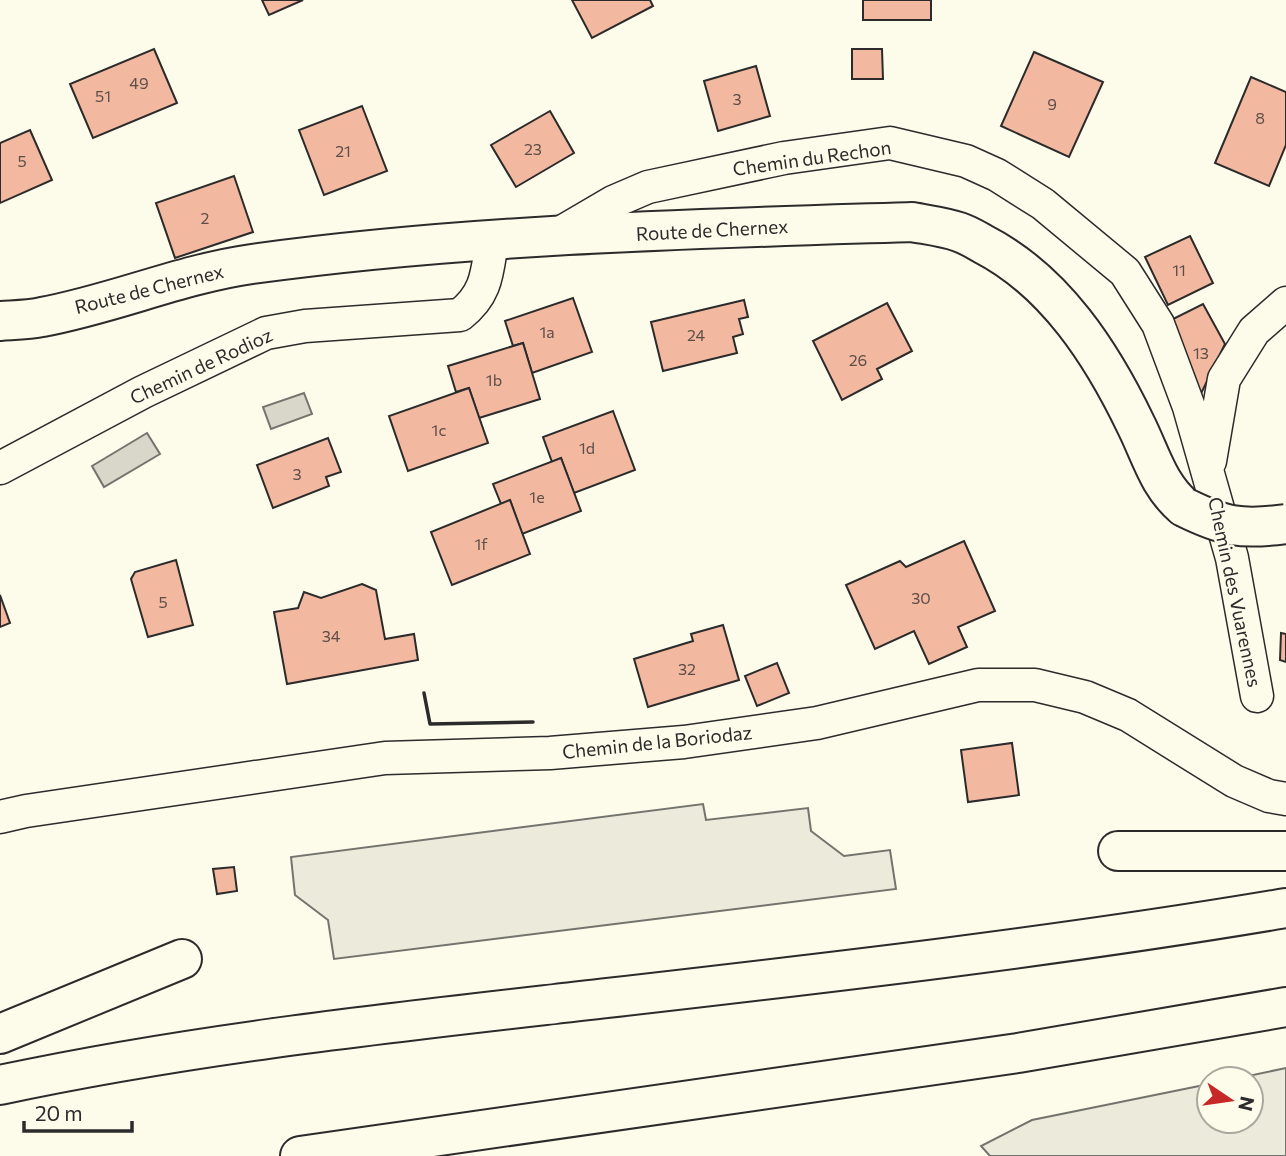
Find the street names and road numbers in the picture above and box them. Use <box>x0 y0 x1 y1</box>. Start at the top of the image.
street label: Chemin du Rechon <box>731 135 893 180</box>
street label: Route de Chernex <box>635 214 789 245</box>
street label: Route de Chernex <box>72 259 226 318</box>
street label: Chemin de Rodioz <box>126 322 276 409</box>
street label: Chemin des Vuarennes <box>1204 495 1267 689</box>
street label: Chemin de la Boriodaz <box>561 720 753 763</box>

